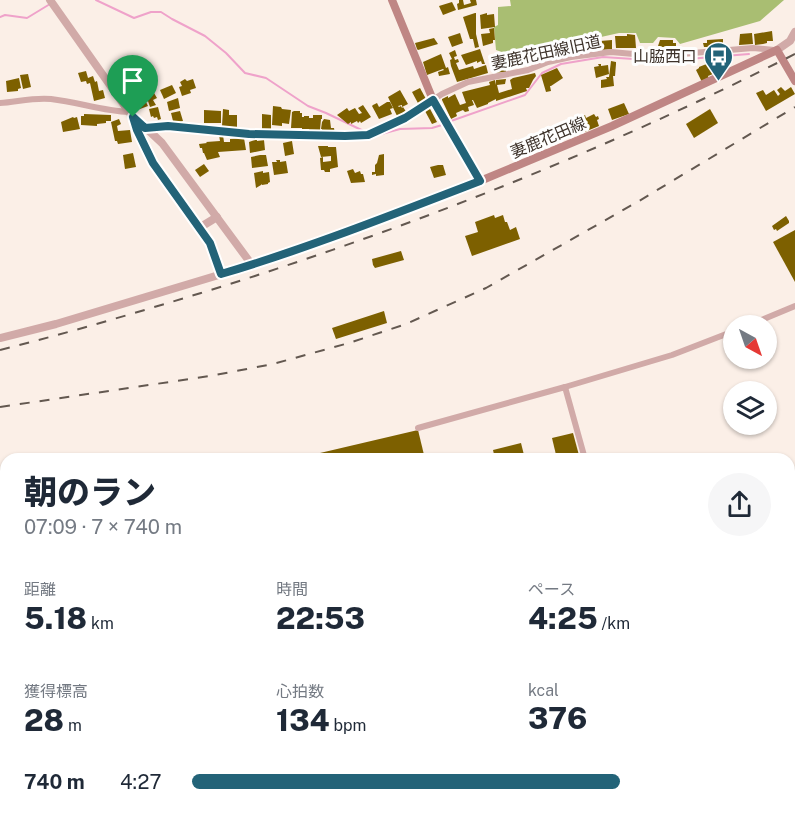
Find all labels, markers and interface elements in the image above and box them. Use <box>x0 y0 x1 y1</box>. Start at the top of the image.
street label: 妻鹿花田線旧道 <box>489 32 603 73</box>
bus stop icon: 山脇西口 <box>702 40 734 82</box>
place label: 山脇西口 <box>633 47 697 66</box>
pin <box>107 55 158 117</box>
icon: arrive <box>116 64 149 97</box>
street label: 妻鹿花田線 <box>508 113 589 162</box>
north arrow <box>723 315 777 369</box>
map controls <box>723 315 777 435</box>
button: layers <box>723 381 777 435</box>
text: 朝のラン <box>24 473 156 511</box>
button: share <box>708 473 771 536</box>
text: 07:09 · 7 × 740 m <box>24 515 182 539</box>
text: 距離 <box>24 580 56 599</box>
text: 時間 <box>276 580 308 599</box>
text: ペース <box>528 580 575 599</box>
text: 5.18 <box>24 600 87 636</box>
text: 22:53 <box>276 600 365 636</box>
text: 4:25 <box>528 600 598 636</box>
text: km <box>87 614 114 633</box>
text: /km <box>598 614 630 633</box>
text: kcal <box>528 681 559 700</box>
text: 獲得標高 <box>24 682 88 701</box>
text: 心拍数 <box>276 682 324 701</box>
text: 376 <box>528 700 587 736</box>
text: 28 <box>24 702 64 738</box>
text: 134 <box>276 702 330 738</box>
text: m <box>64 716 82 735</box>
text: bpm <box>330 716 366 735</box>
text: 740 m <box>24 770 85 794</box>
text: 4:27 <box>120 770 161 794</box>

